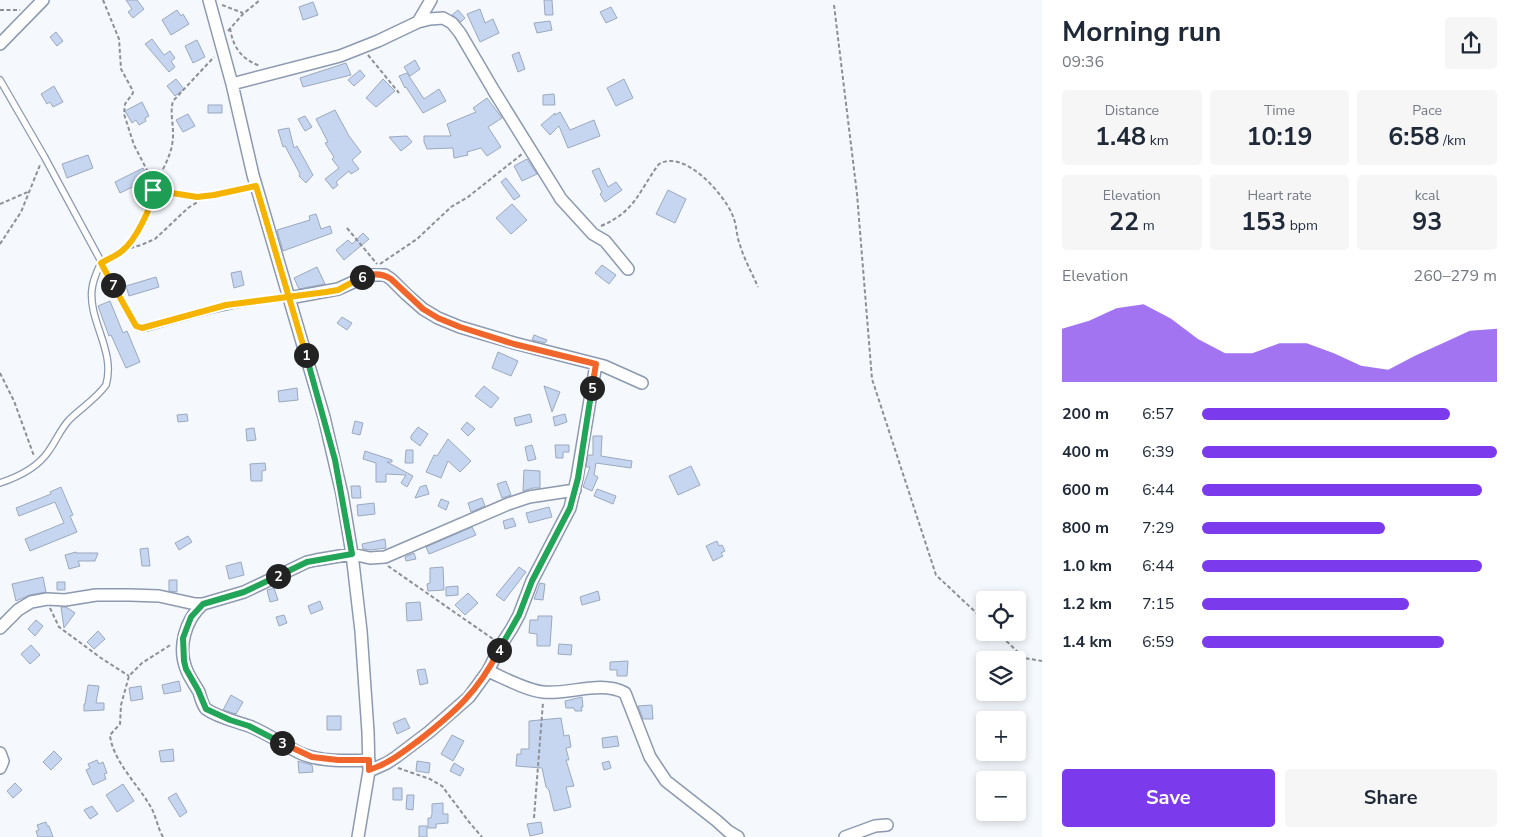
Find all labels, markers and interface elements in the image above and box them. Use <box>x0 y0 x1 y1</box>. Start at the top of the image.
text: Morning run <box>1062 13 1221 51</box>
button: share <box>1445 17 1497 69</box>
text: 09:36 <box>1062 51 1104 73</box>
text: Distance <box>1105 101 1159 120</box>
text: Time <box>1264 101 1295 120</box>
text: Pace <box>1412 101 1442 120</box>
text: 1.48 <box>1095 120 1146 154</box>
text: 10:19 <box>1246 120 1313 154</box>
text: 6:58 <box>1388 120 1440 154</box>
text: km <box>1146 131 1169 150</box>
text: /km <box>1440 131 1466 150</box>
pin <box>132 169 174 211</box>
icon: arrive <box>139 176 167 204</box>
text: Elevation <box>1103 186 1161 205</box>
text: Heart rate <box>1247 186 1312 205</box>
text: kcal <box>1415 186 1440 205</box>
text: 22 <box>1109 205 1139 239</box>
text: 153 <box>1241 205 1286 239</box>
text: 93 <box>1412 205 1442 239</box>
text: m <box>1139 216 1155 235</box>
text: bpm <box>1286 216 1318 235</box>
pin: 6 <box>350 264 374 290</box>
text: Elevation <box>1062 265 1128 287</box>
text: 260–279 m <box>1414 265 1497 287</box>
text: 6 <box>358 268 367 287</box>
pin: 7 <box>100 272 126 298</box>
text: 7 <box>109 276 118 295</box>
pin: 1 <box>294 342 318 368</box>
text: 1 <box>302 346 311 365</box>
pin: 5 <box>580 376 604 400</box>
text: 5 <box>588 379 597 398</box>
text: 200 m <box>1062 403 1109 425</box>
text: 6:57 <box>1142 403 1174 425</box>
text: 400 m <box>1062 441 1109 463</box>
text: 6:39 <box>1142 441 1174 463</box>
text: 600 m <box>1062 479 1109 501</box>
text: 6:44 <box>1142 479 1174 501</box>
text: 800 m <box>1062 517 1109 539</box>
text: 7:29 <box>1142 517 1174 539</box>
text: 1.0 km <box>1062 555 1112 577</box>
text: 6:44 <box>1142 555 1174 577</box>
pin: 2 <box>266 564 290 588</box>
text: 2 <box>274 567 283 586</box>
map controls <box>976 591 1026 821</box>
button: locate <box>976 591 1026 641</box>
text: 1.2 km <box>1062 593 1112 615</box>
text: 7:15 <box>1142 593 1174 615</box>
text: 1.4 km <box>1062 631 1112 653</box>
text: 6:59 <box>1142 631 1174 653</box>
pin: 4 <box>486 638 512 662</box>
text: 4 <box>495 641 504 660</box>
button: layers <box>976 651 1026 701</box>
button: + <box>976 711 1026 761</box>
pin: 3 <box>270 730 294 756</box>
text: 3 <box>278 734 287 753</box>
button: Save <box>1062 769 1275 827</box>
button: Share <box>1285 769 1497 827</box>
button: − <box>976 771 1026 821</box>

